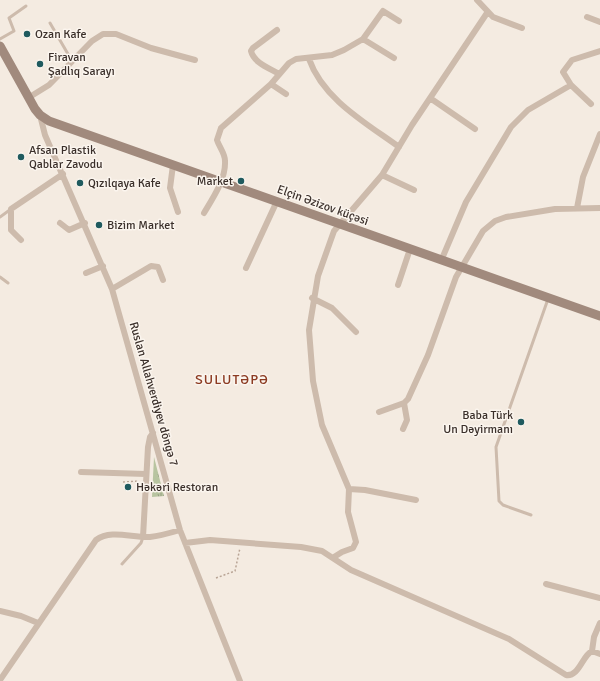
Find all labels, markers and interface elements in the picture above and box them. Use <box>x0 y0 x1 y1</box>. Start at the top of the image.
place label: Ozan Kafe <box>35 27 87 42</box>
marker: Ozan Kafe <box>22 29 32 39</box>
place label: Firavan Şadlıq Sarayı <box>48 50 115 79</box>
marker: Firavan Şadlıq Sarayı <box>35 59 45 69</box>
place label: Afsan Plastik Qablar Zavodu <box>29 143 103 172</box>
marker: Afsan Plastik Qablar Zavodu <box>16 152 26 162</box>
place label: Market <box>197 174 233 189</box>
place label: Qızılqaya Kafe <box>88 176 161 191</box>
marker: Market <box>236 176 246 186</box>
marker: Qızılqaya Kafe <box>75 178 85 188</box>
street label: Elçin Əzizov küçəsi <box>275 182 371 229</box>
place label: Bizim Market <box>107 218 175 233</box>
marker: Bizim Market <box>94 220 104 230</box>
street label: Ruslan Allahverdiyev döngə 7 <box>126 320 181 468</box>
district label: SULUTƏPƏ <box>195 371 269 388</box>
place label: Baba Türk Un Dəyirmanı <box>443 408 513 437</box>
marker: Baba Türk Un Dəyirmanı <box>516 417 526 427</box>
place label: Həkəri Restoran <box>136 480 218 495</box>
marker: Həkəri Restoran <box>123 482 133 492</box>

